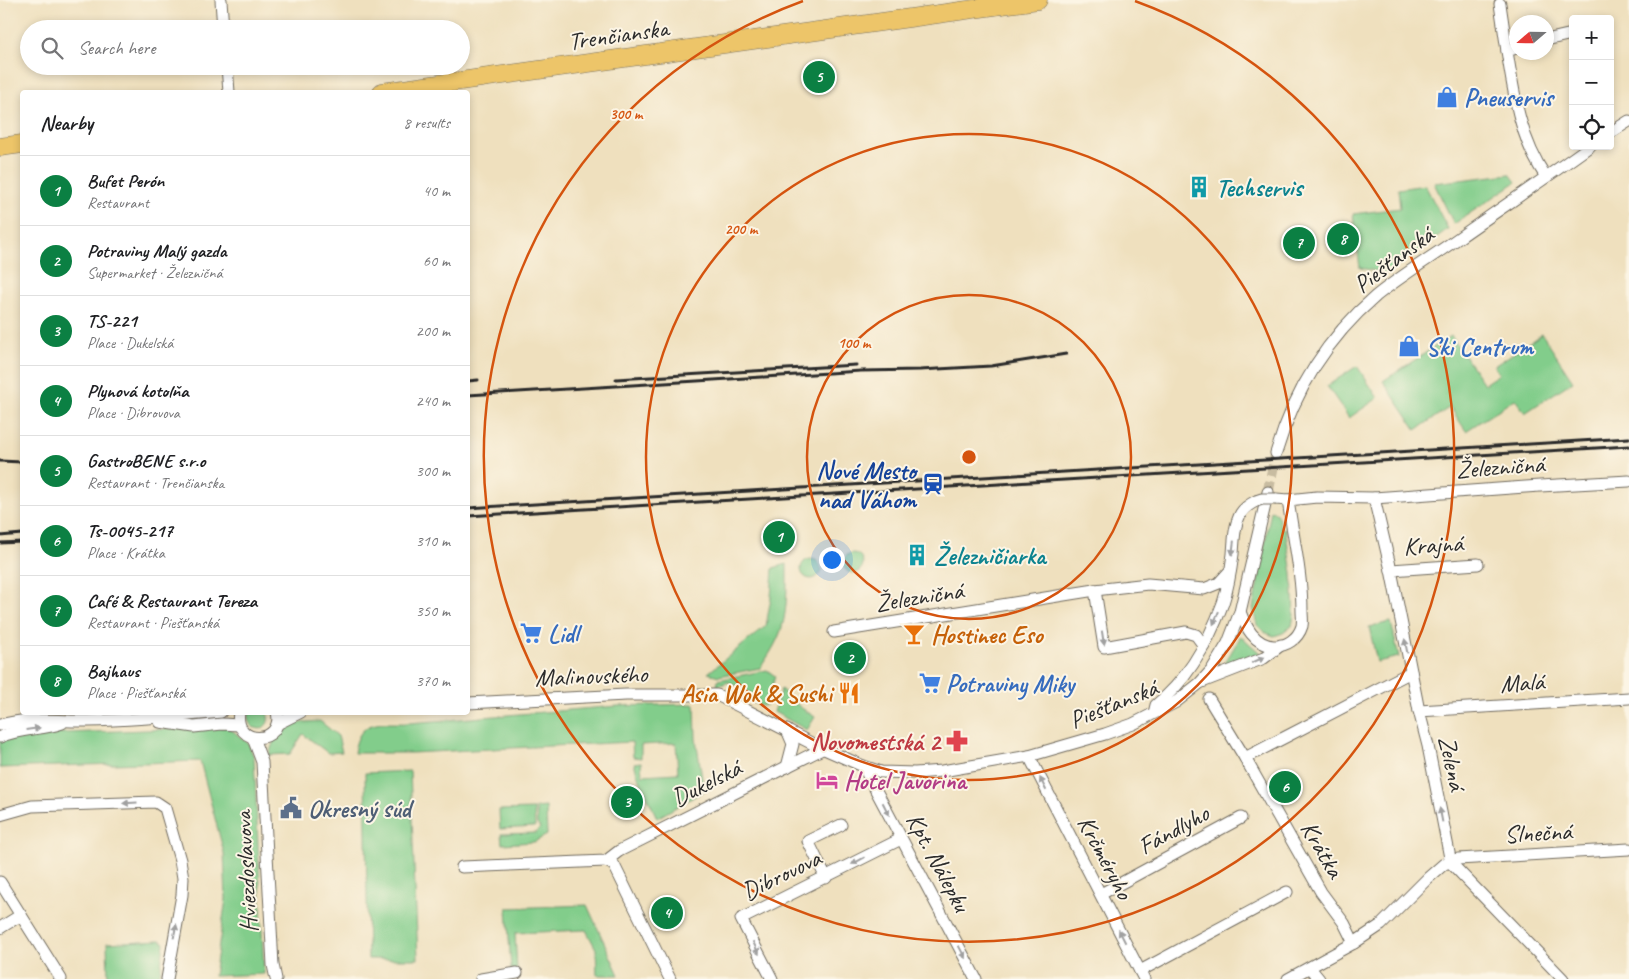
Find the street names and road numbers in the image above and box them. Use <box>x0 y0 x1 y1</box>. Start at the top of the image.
street label: Trenčianska <box>566 12 673 58</box>
street label: Piešťanská <box>1347 218 1442 300</box>
street label: Železničná <box>1455 448 1547 486</box>
street label: Krajná <box>1402 527 1466 563</box>
street label: Železničná <box>873 574 967 620</box>
street label: Malinovského <box>534 658 649 694</box>
street label: Malá <box>1499 665 1547 700</box>
street label: Piešťanská <box>1064 671 1164 736</box>
street label: Zelená <box>1431 733 1474 795</box>
street label: Dukelská <box>666 751 749 814</box>
street label: Fándlyho <box>1132 797 1216 862</box>
street label: Kpt. Nálepku <box>899 807 978 919</box>
street label: Hviezdoslavova <box>227 808 265 933</box>
street label: Krčméryho <box>1070 810 1141 906</box>
street label: Krátka <box>1293 815 1352 886</box>
street label: Slnečná <box>1504 815 1575 851</box>
street label: Dibrovova <box>737 841 828 908</box>

